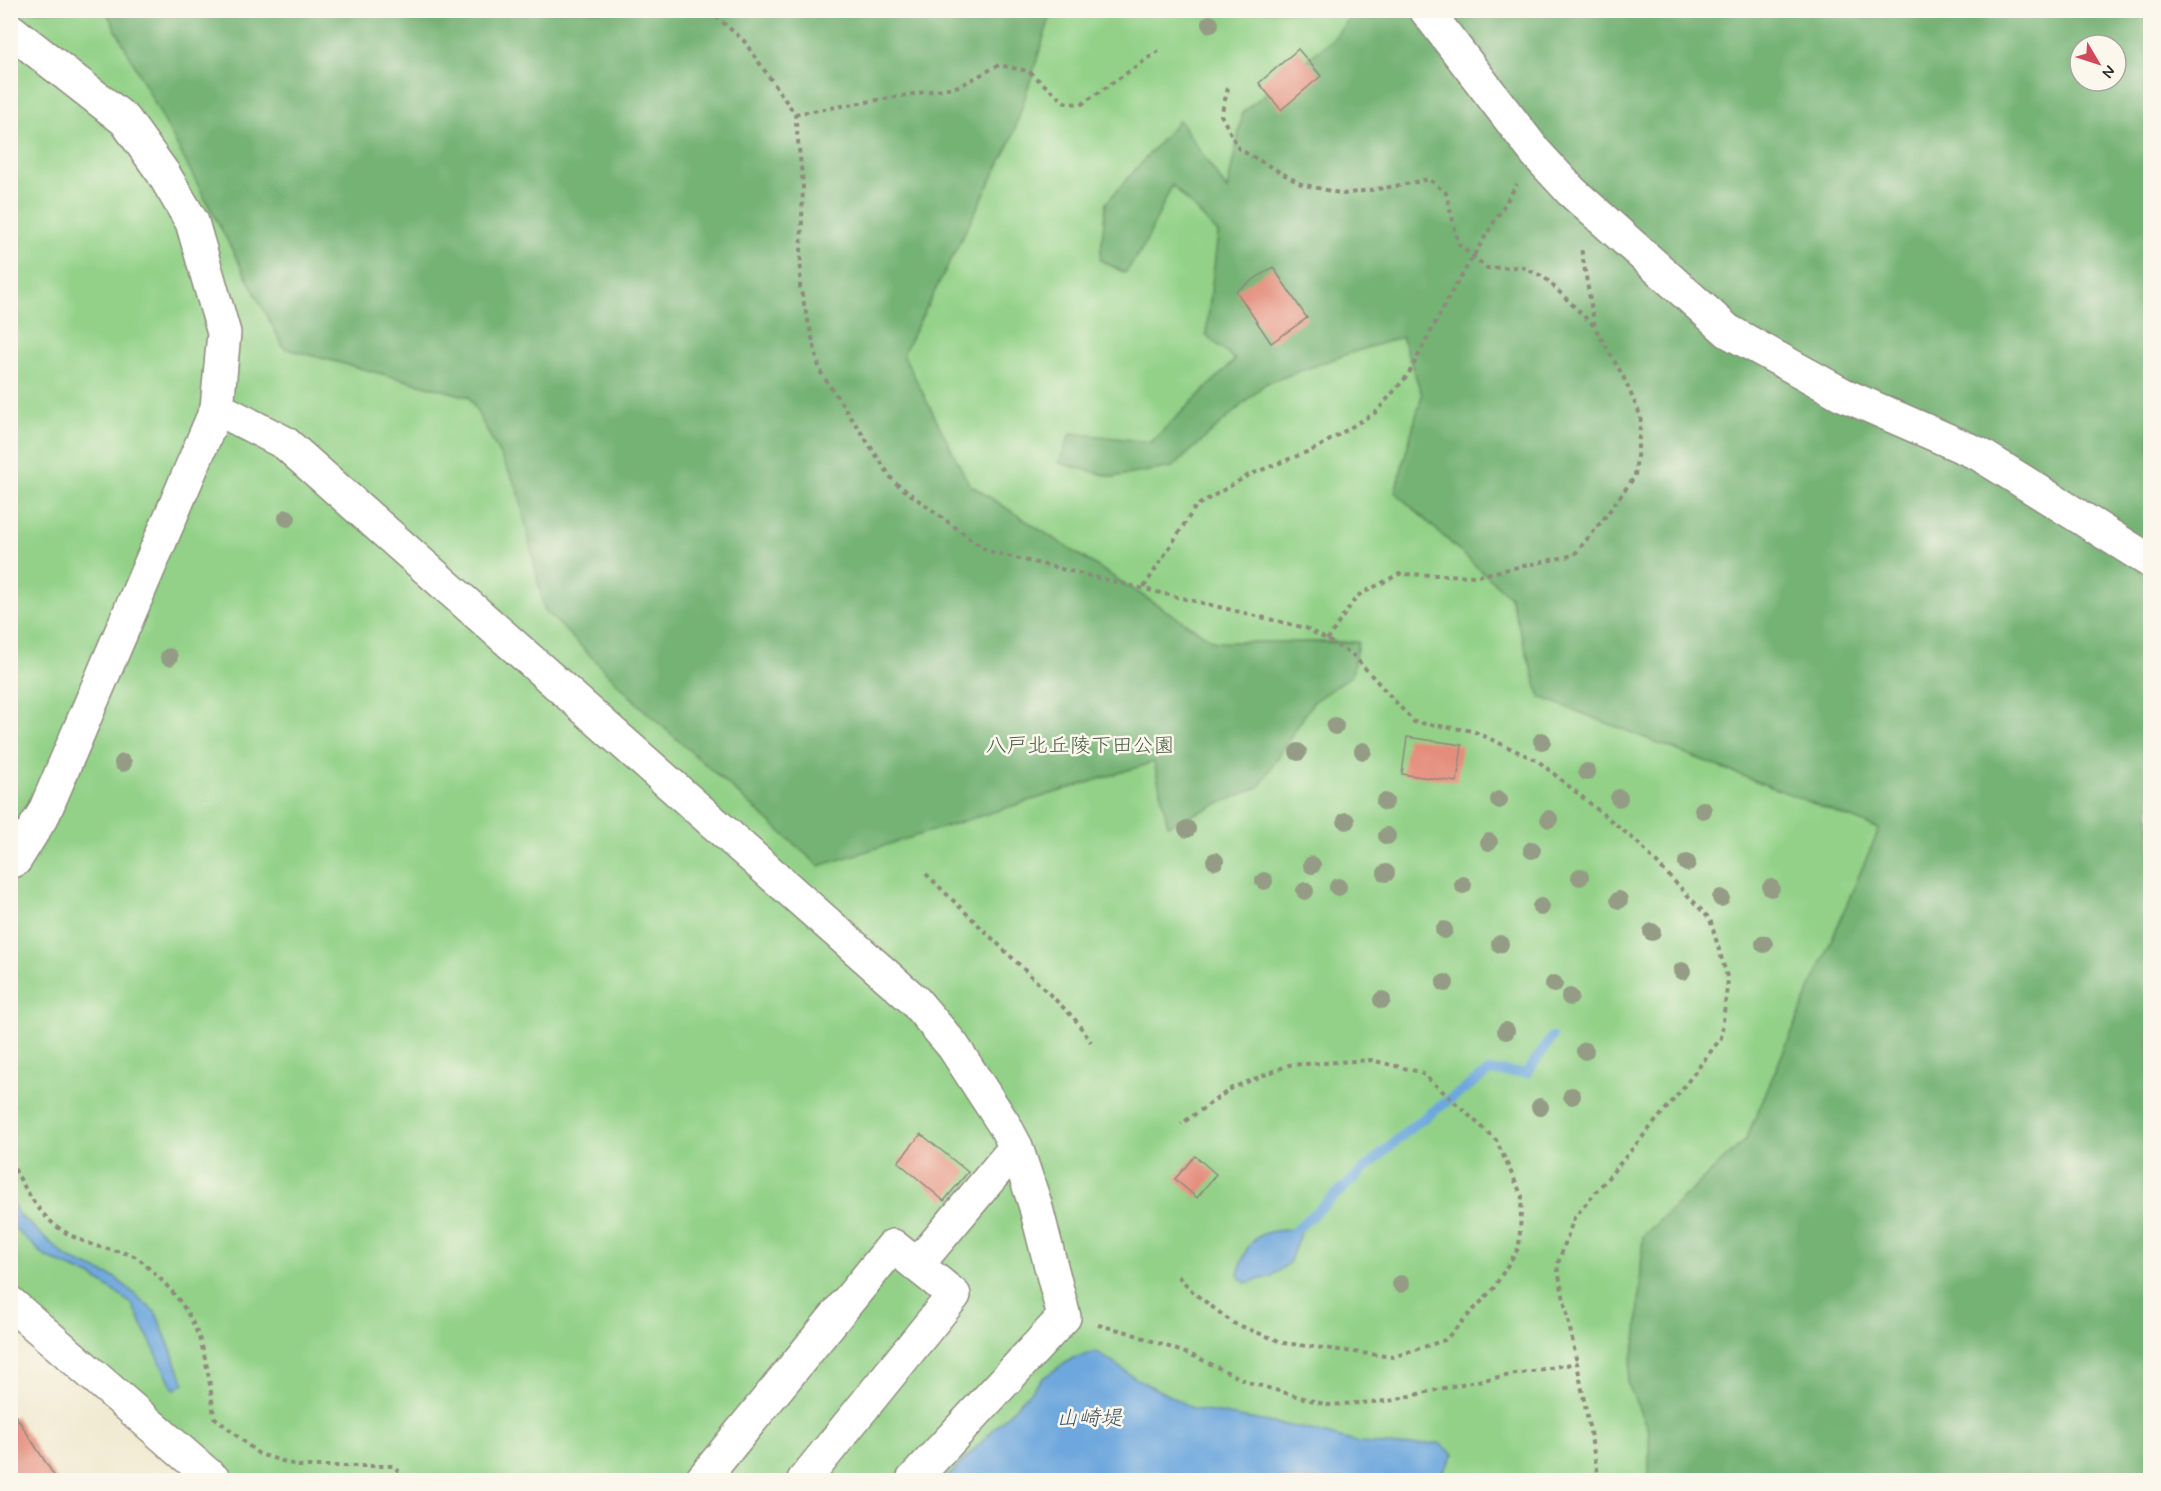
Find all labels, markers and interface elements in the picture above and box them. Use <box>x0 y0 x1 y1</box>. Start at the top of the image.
north arrow <box>2068 33 2128 93</box>
text: N <box>2097 61 2120 82</box>
park label: 八戸北丘陵下田公園 <box>986 732 1175 760</box>
water label: 山崎堤 <box>1056 1405 1123 1433</box>

